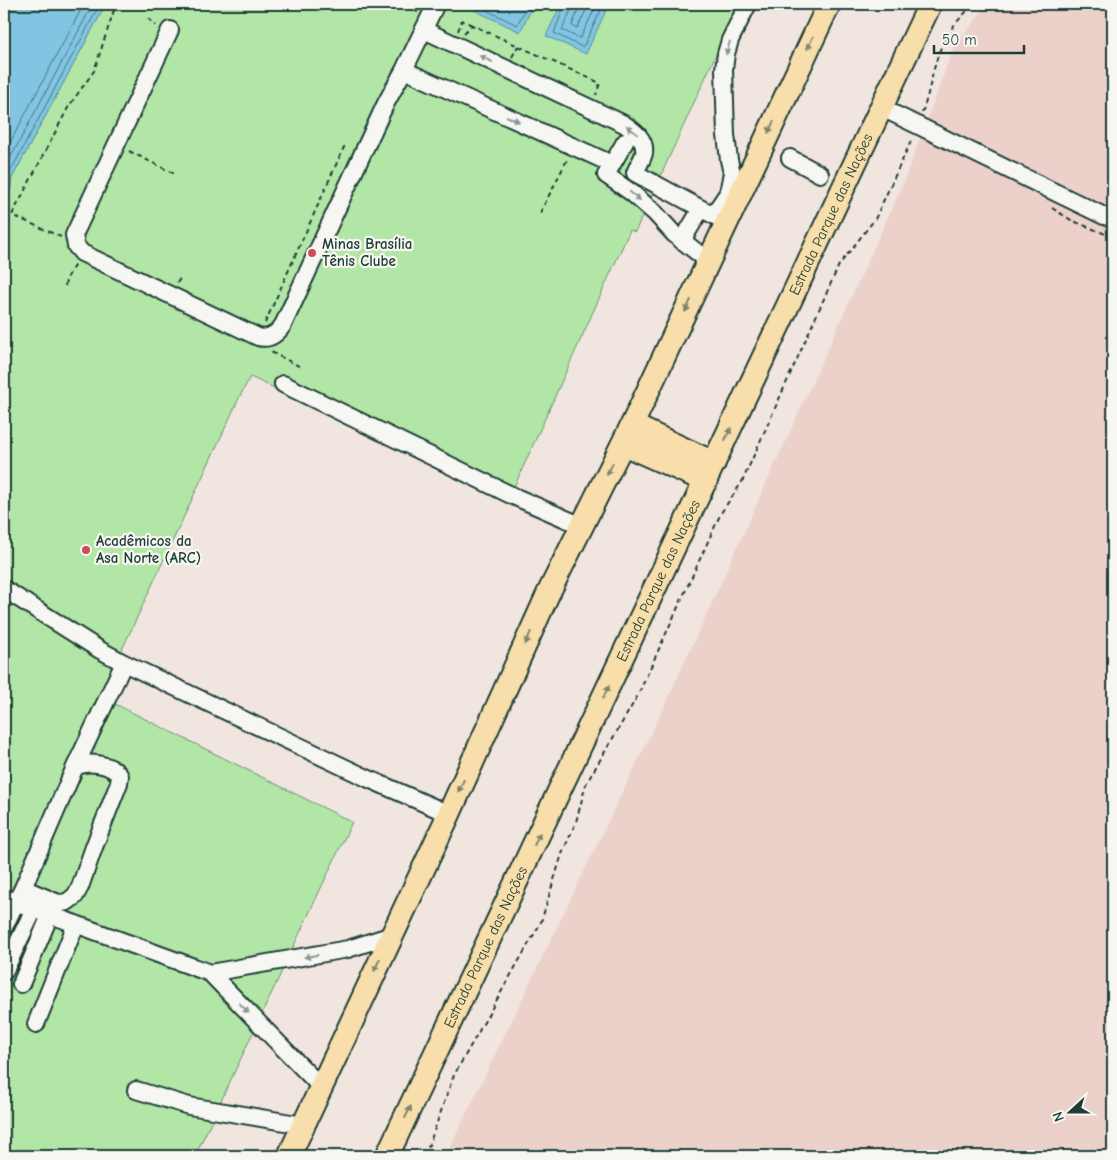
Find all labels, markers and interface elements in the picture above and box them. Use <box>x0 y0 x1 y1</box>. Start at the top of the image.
scale bar <box>934 22 1024 54</box>
text: 50 m <box>942 31 977 49</box>
one-way arrow <box>806 36 814 50</box>
one-way arrow <box>724 41 732 56</box>
one-way arrow <box>479 55 493 63</box>
one-way arrow <box>506 115 520 123</box>
one-way arrow <box>767 120 775 134</box>
one-way arrow <box>626 125 639 136</box>
street label: Estrada Parque das Nações <box>785 131 877 298</box>
one-way arrow <box>628 190 641 201</box>
place label: Minas Brasília Tênis Clube <box>322 235 412 270</box>
marker: Minas Brasília Tênis Clube <box>306 247 318 259</box>
one-way arrow <box>683 299 691 313</box>
one-way arrow <box>724 427 732 441</box>
one-way arrow <box>606 462 614 476</box>
street label: Estrada Parque das Nações <box>612 497 704 664</box>
place label: Acadêmicos da Asa Norte (ARC) <box>96 532 201 567</box>
marker: Acadêmicos da Asa Norte (ARC) <box>80 544 92 556</box>
one-way arrow <box>524 631 532 645</box>
one-way arrow <box>602 685 610 699</box>
one-way arrow <box>457 779 465 793</box>
one-way arrow <box>533 832 541 846</box>
street label: Estrada Parque das Nações <box>440 863 531 1031</box>
one-way arrow <box>302 952 318 960</box>
one-way arrow <box>373 958 381 972</box>
one-way arrow <box>238 1002 250 1014</box>
north arrow <box>1044 1088 1094 1138</box>
one-way arrow <box>404 1105 412 1119</box>
text: N <box>1049 1109 1068 1124</box>

